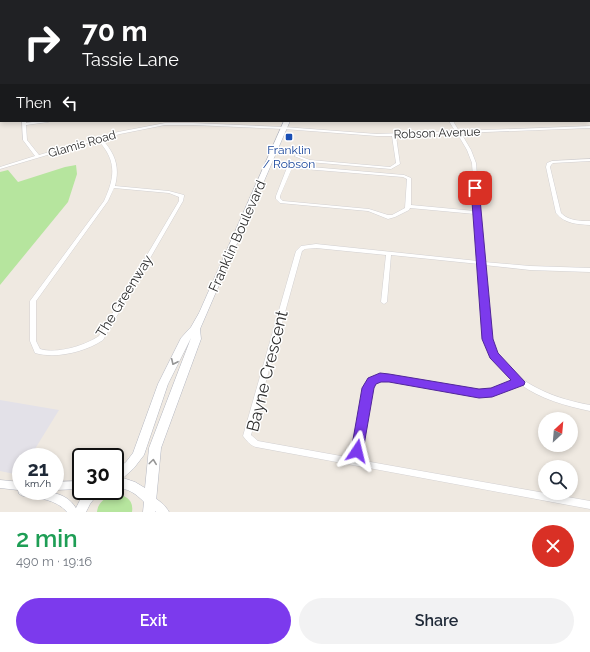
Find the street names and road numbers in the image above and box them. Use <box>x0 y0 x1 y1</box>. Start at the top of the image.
street label: Robson Avenue <box>393 124 481 142</box>
street label: Glamis Road <box>47 128 117 160</box>
street label: Franklin Boulevard <box>205 178 269 294</box>
street label: The Greenway <box>92 252 156 340</box>
street label: Bayne Crescent <box>242 308 292 434</box>

